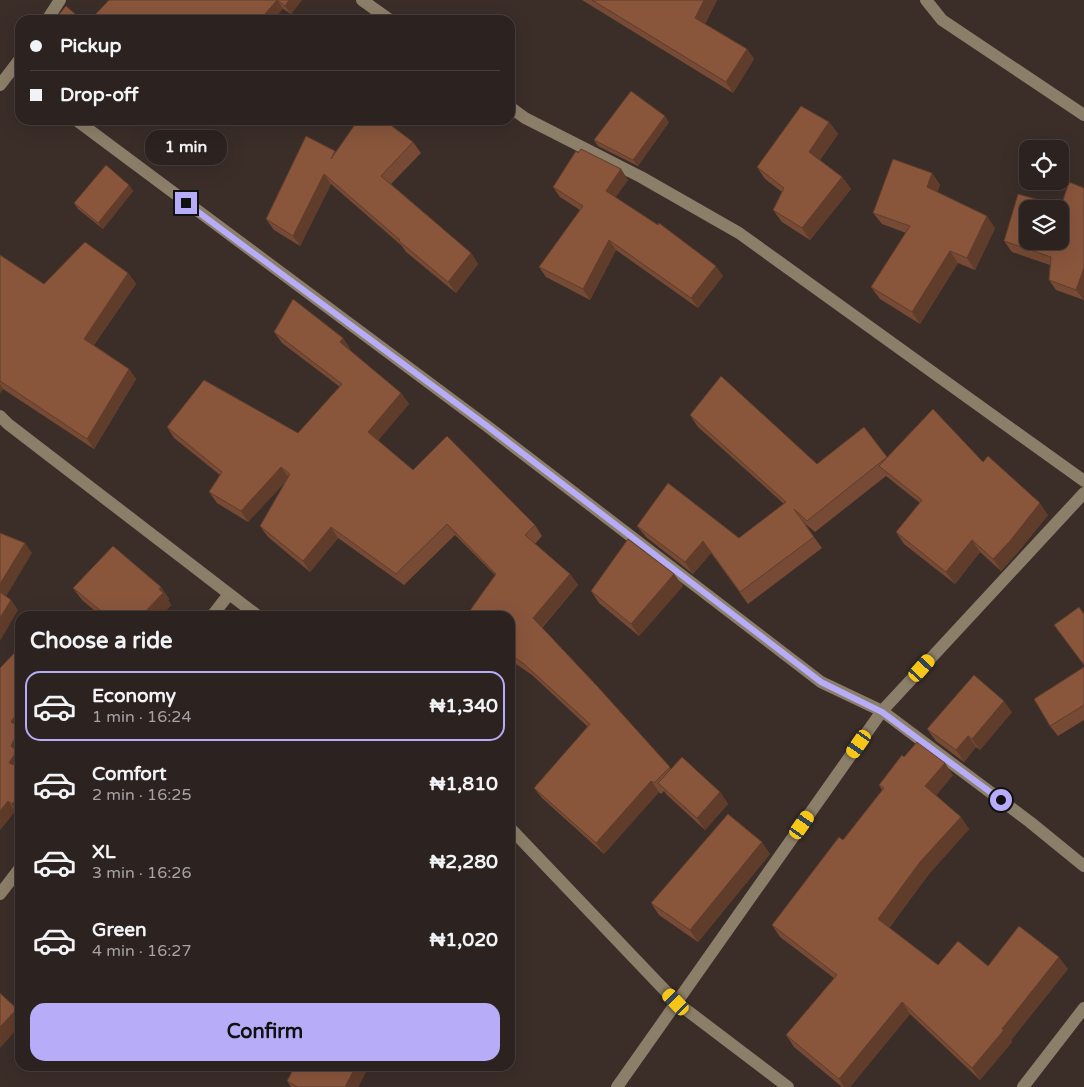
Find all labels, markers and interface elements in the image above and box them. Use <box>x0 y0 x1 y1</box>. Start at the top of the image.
text: Pickup <box>60 35 121 57</box>
text: Drop-off <box>60 84 139 106</box>
callout: 1 min <box>145 130 227 166</box>
text: 1 min <box>165 137 207 157</box>
map controls <box>1019 140 1069 250</box>
button: locate <box>1019 140 1069 190</box>
route end <box>175 192 197 214</box>
button: layers <box>1019 200 1069 250</box>
text: Choose a ride <box>30 628 173 654</box>
car <box>906 652 937 684</box>
icon: car <box>32 684 77 729</box>
text: Economy <box>92 685 176 707</box>
text: ₦1,340 <box>429 695 498 717</box>
text: 1 min · 16:24 <box>92 707 191 727</box>
car <box>844 727 873 761</box>
icon: car <box>32 762 77 807</box>
text: Comfort <box>92 763 166 785</box>
text: ₦1,810 <box>429 773 498 795</box>
text: 2 min · 16:25 <box>92 785 191 805</box>
route start <box>990 789 1012 811</box>
car <box>787 808 816 842</box>
icon: car <box>32 840 77 885</box>
text: XL <box>92 841 116 863</box>
text: ₦2,280 <box>429 851 498 873</box>
text: 3 min · 16:26 <box>92 863 191 883</box>
icon: car <box>32 918 77 963</box>
text: Green <box>92 919 146 941</box>
text: ₦1,020 <box>429 929 498 951</box>
text: 4 min · 16:27 <box>92 941 191 961</box>
car <box>660 986 691 1018</box>
button: Confirm <box>30 1003 500 1061</box>

